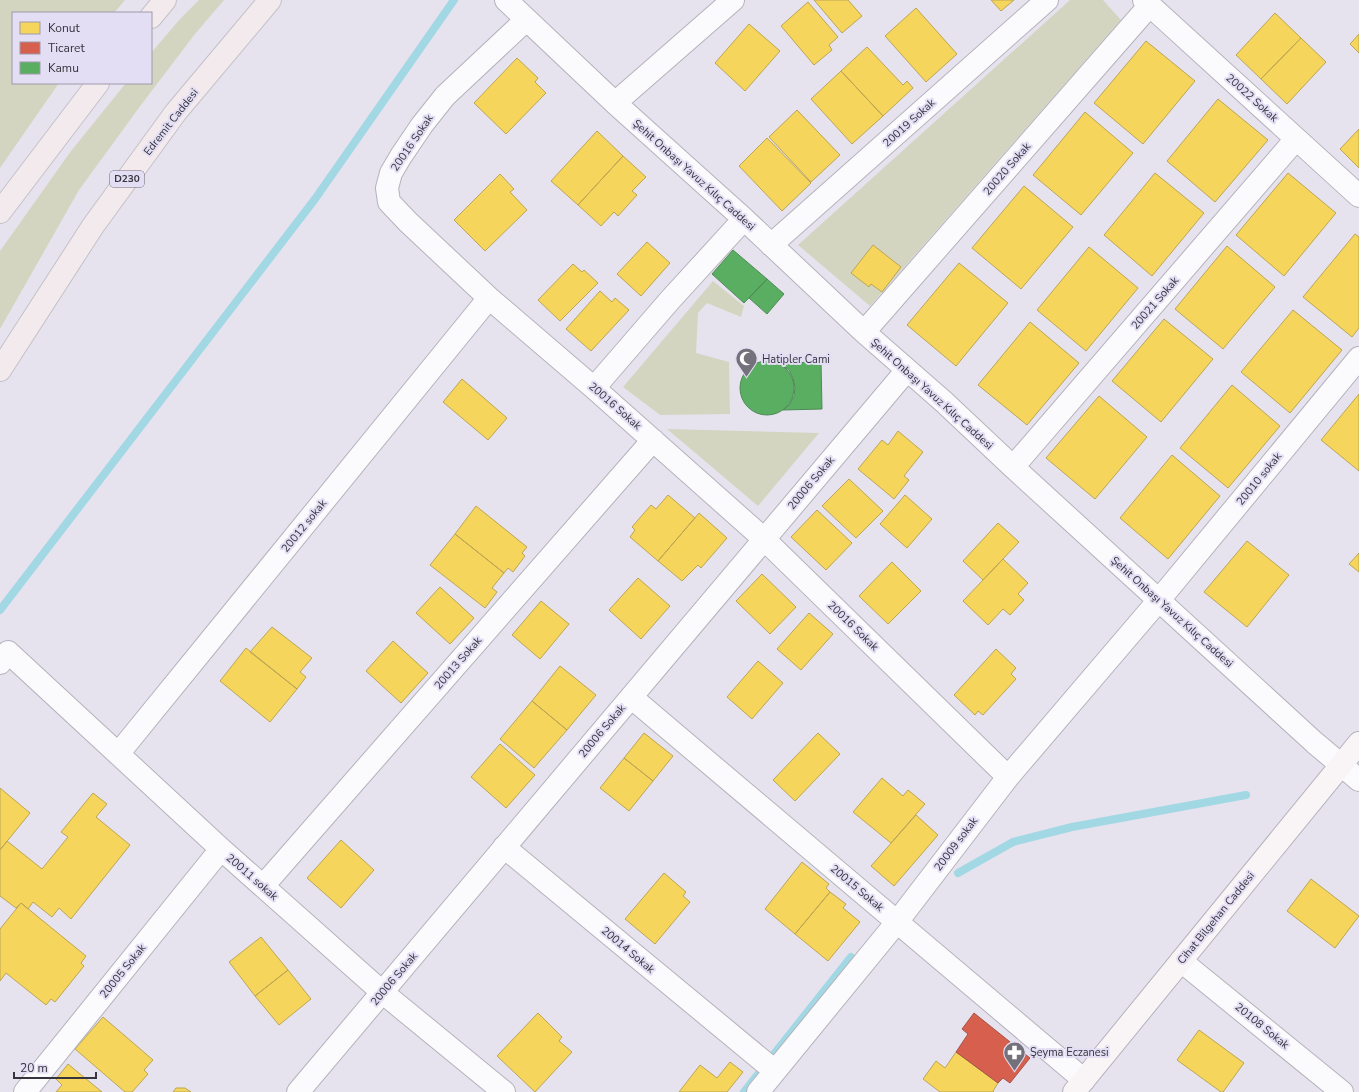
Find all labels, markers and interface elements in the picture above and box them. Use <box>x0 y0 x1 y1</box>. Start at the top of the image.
legend <box>12 12 152 84</box>
text: Konut <box>48 20 81 36</box>
text: Ticaret <box>48 40 85 56</box>
text: Kamu <box>48 60 79 76</box>
street label: 20022 Sokak <box>1223 71 1282 126</box>
street label: Edremit Caddesi <box>140 86 202 158</box>
street label: 20019 Sokak <box>880 95 939 150</box>
street label: 20016 Sokak <box>387 111 437 174</box>
street label: Şehit Onbaşı Yavuz Kılıç Caddesi <box>630 116 758 234</box>
street label: 20020 Sokak <box>980 139 1034 199</box>
road number: D230 <box>110 171 144 187</box>
street label: 20021 Sokak <box>1128 273 1182 333</box>
street label: Şehit Onbaşı Yavuz Kılıç Caddesi <box>868 335 996 453</box>
mosque icon: Hatipler Cami <box>734 346 760 379</box>
place label: Hatipler Cami <box>762 352 830 367</box>
street label: 20016 Sokak <box>585 379 645 433</box>
street label: 20010 sokak <box>1233 449 1285 509</box>
street label: 20006 Sokak <box>784 453 838 513</box>
street label: 20012 sokak <box>278 496 330 556</box>
street label: Şehit Onbaşı Yavuz Kılıç Caddesi <box>1108 553 1236 671</box>
street label: 20016 Sokak <box>824 598 882 654</box>
street label: 20013 Sokak <box>431 633 485 693</box>
street label: 20006 Sokak <box>575 701 629 761</box>
street label: 20009 sokak <box>931 814 982 874</box>
street label: 20011 sokak <box>223 850 281 904</box>
street label: 20015 Sokak <box>827 861 887 915</box>
street label: Cihat Bilgehan Caddesi <box>1174 869 1258 967</box>
street label: 20014 Sokak <box>598 923 658 977</box>
street label: 20005 Sokak <box>97 940 150 1001</box>
street label: 20006 Sokak <box>367 949 421 1009</box>
street label: 20108 Sokak <box>1232 1000 1293 1053</box>
pharmacy icon: Şeyma Eczanesi <box>1001 1039 1027 1072</box>
place label: Şeyma Eczanesi <box>1030 1045 1109 1060</box>
scale bar <box>14 1054 96 1080</box>
text: 20 m <box>20 1060 48 1076</box>

